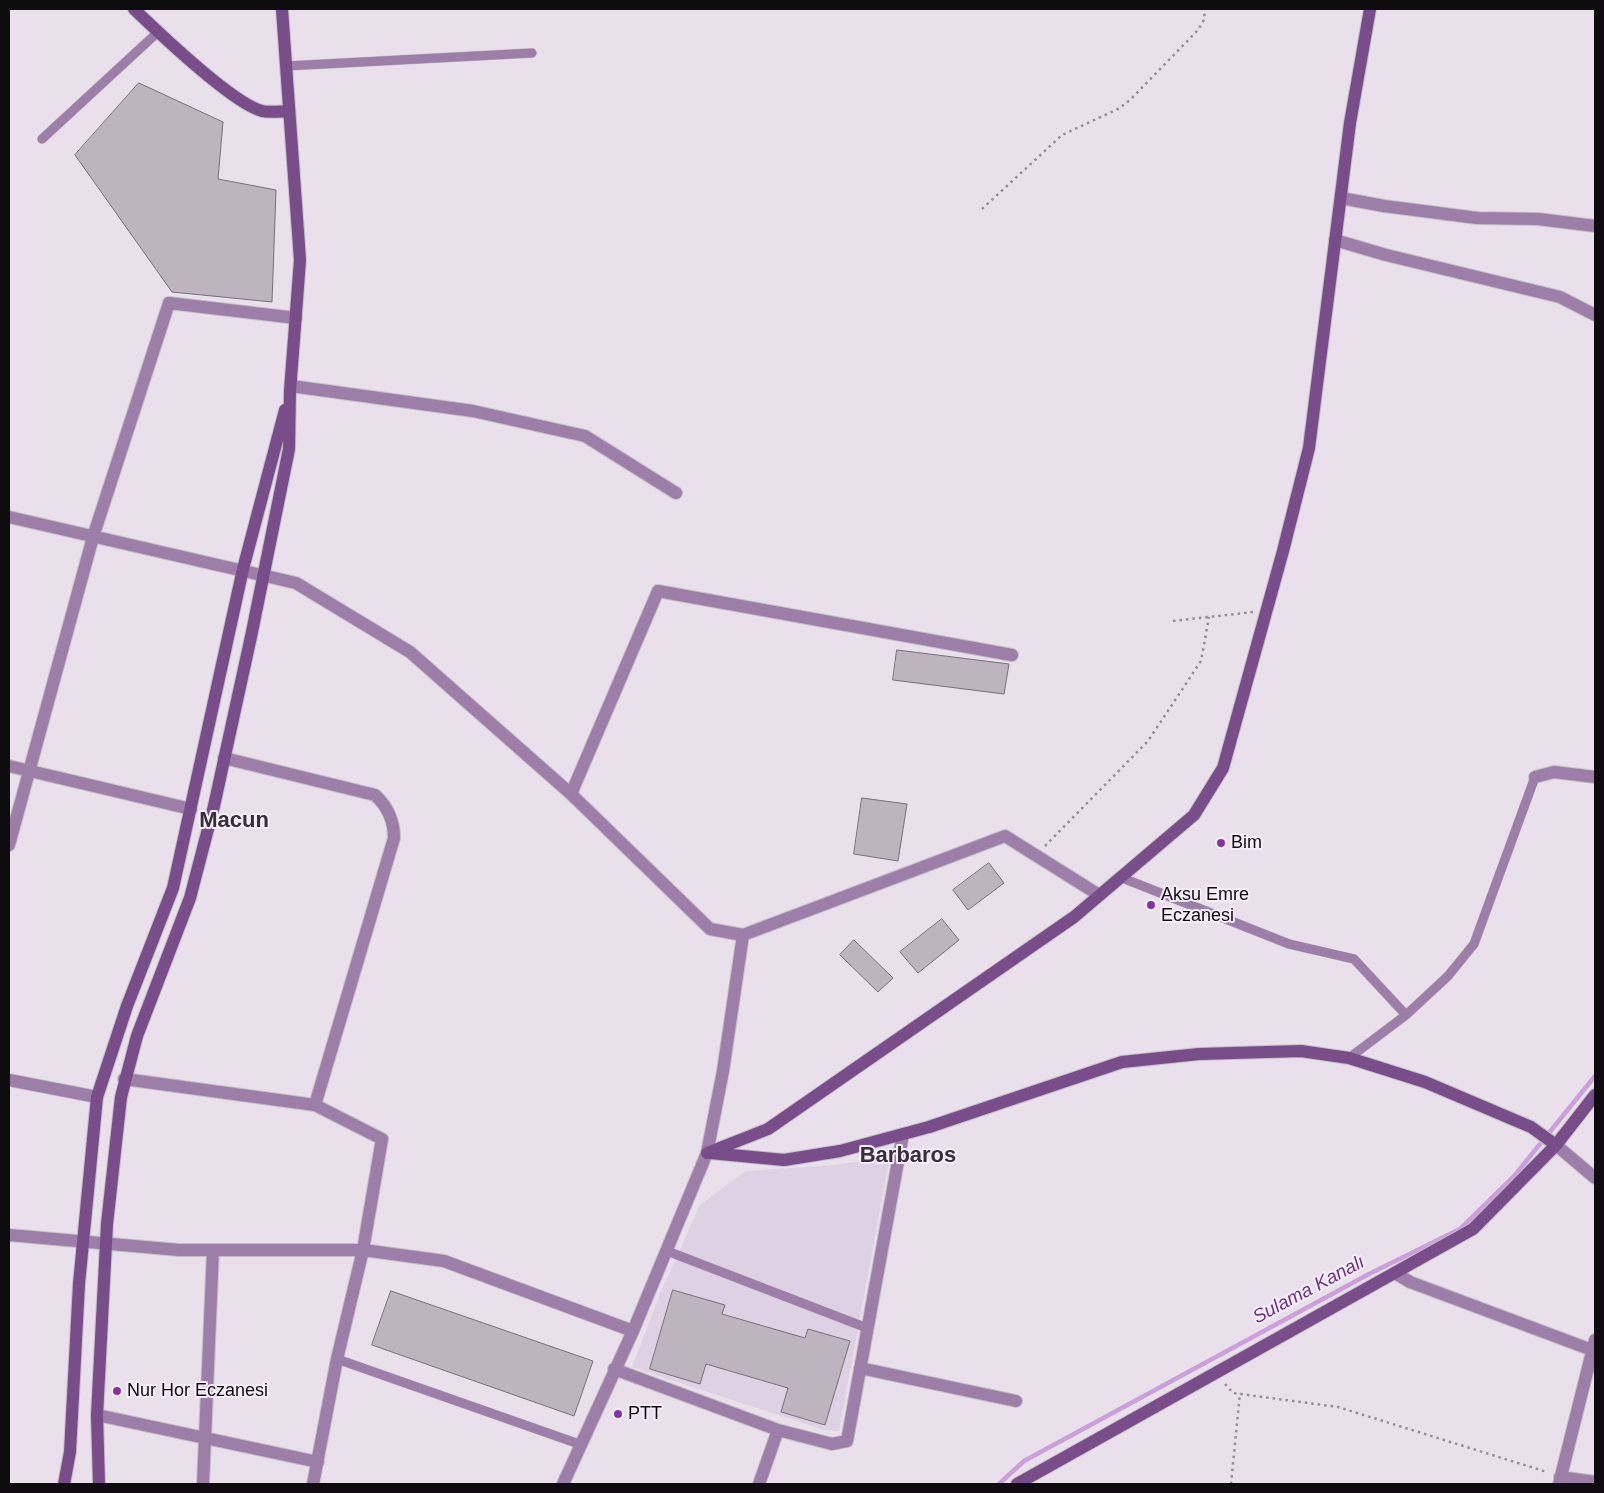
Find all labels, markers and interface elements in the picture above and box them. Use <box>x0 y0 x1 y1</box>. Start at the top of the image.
district label: Macun <box>199 808 269 834</box>
place label: Bim <box>1231 832 1262 854</box>
marker: Bim <box>1215 837 1227 849</box>
place label: Aksu Emre Eczanesi <box>1161 884 1249 926</box>
marker: Aksu Emre Eczanesi <box>1145 899 1157 911</box>
district label: Barbaros <box>860 1143 956 1169</box>
water label: Sulama Kanalı <box>1249 1251 1369 1329</box>
place label: Nur Hor Eczanesi <box>127 1380 268 1402</box>
marker: Nur Hor Eczanesi <box>111 1385 123 1397</box>
place label: PTT <box>628 1403 662 1425</box>
marker: PTT <box>612 1408 624 1420</box>

